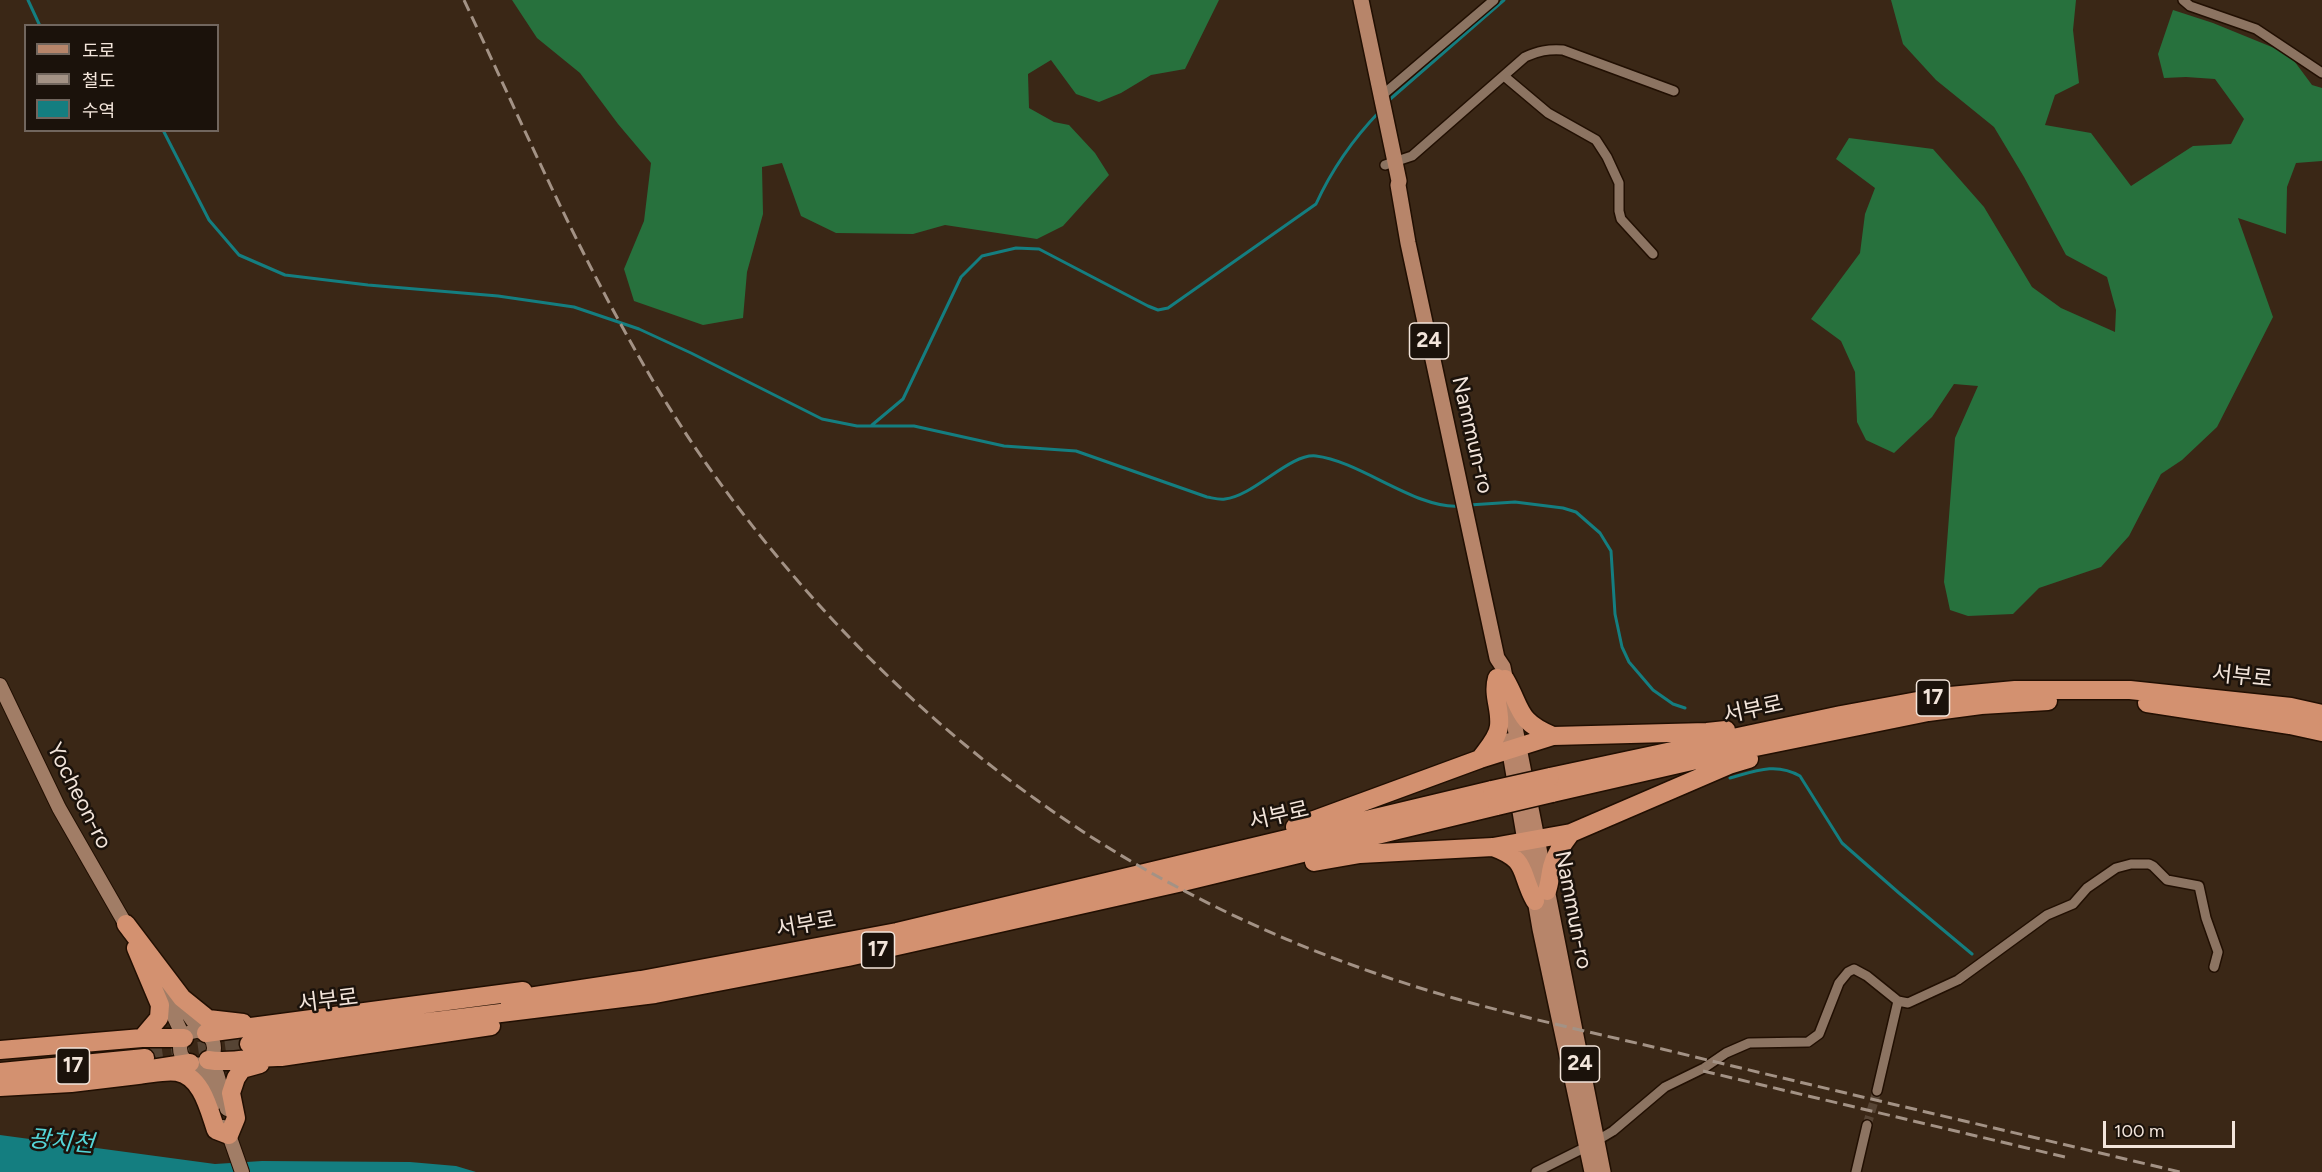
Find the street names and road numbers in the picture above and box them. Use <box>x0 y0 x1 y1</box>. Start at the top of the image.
road number: 24 <box>1410 323 1448 359</box>
street label: Nammun-ro <box>1446 374 1498 496</box>
street label: 서부로 <box>2210 661 2274 693</box>
road number: 17 <box>1916 680 1950 716</box>
street label: 서부로 <box>1721 691 1785 729</box>
street label: Yocheon-ro <box>41 739 117 853</box>
street label: 서부로 <box>1246 796 1312 836</box>
street label: Nammun-ro <box>1549 849 1597 971</box>
street label: 서부로 <box>774 907 838 943</box>
road number: 17 <box>862 932 894 968</box>
street label: 서부로 <box>296 984 360 1018</box>
road number: 24 <box>1560 1046 1600 1082</box>
road number: 17 <box>56 1048 90 1084</box>

